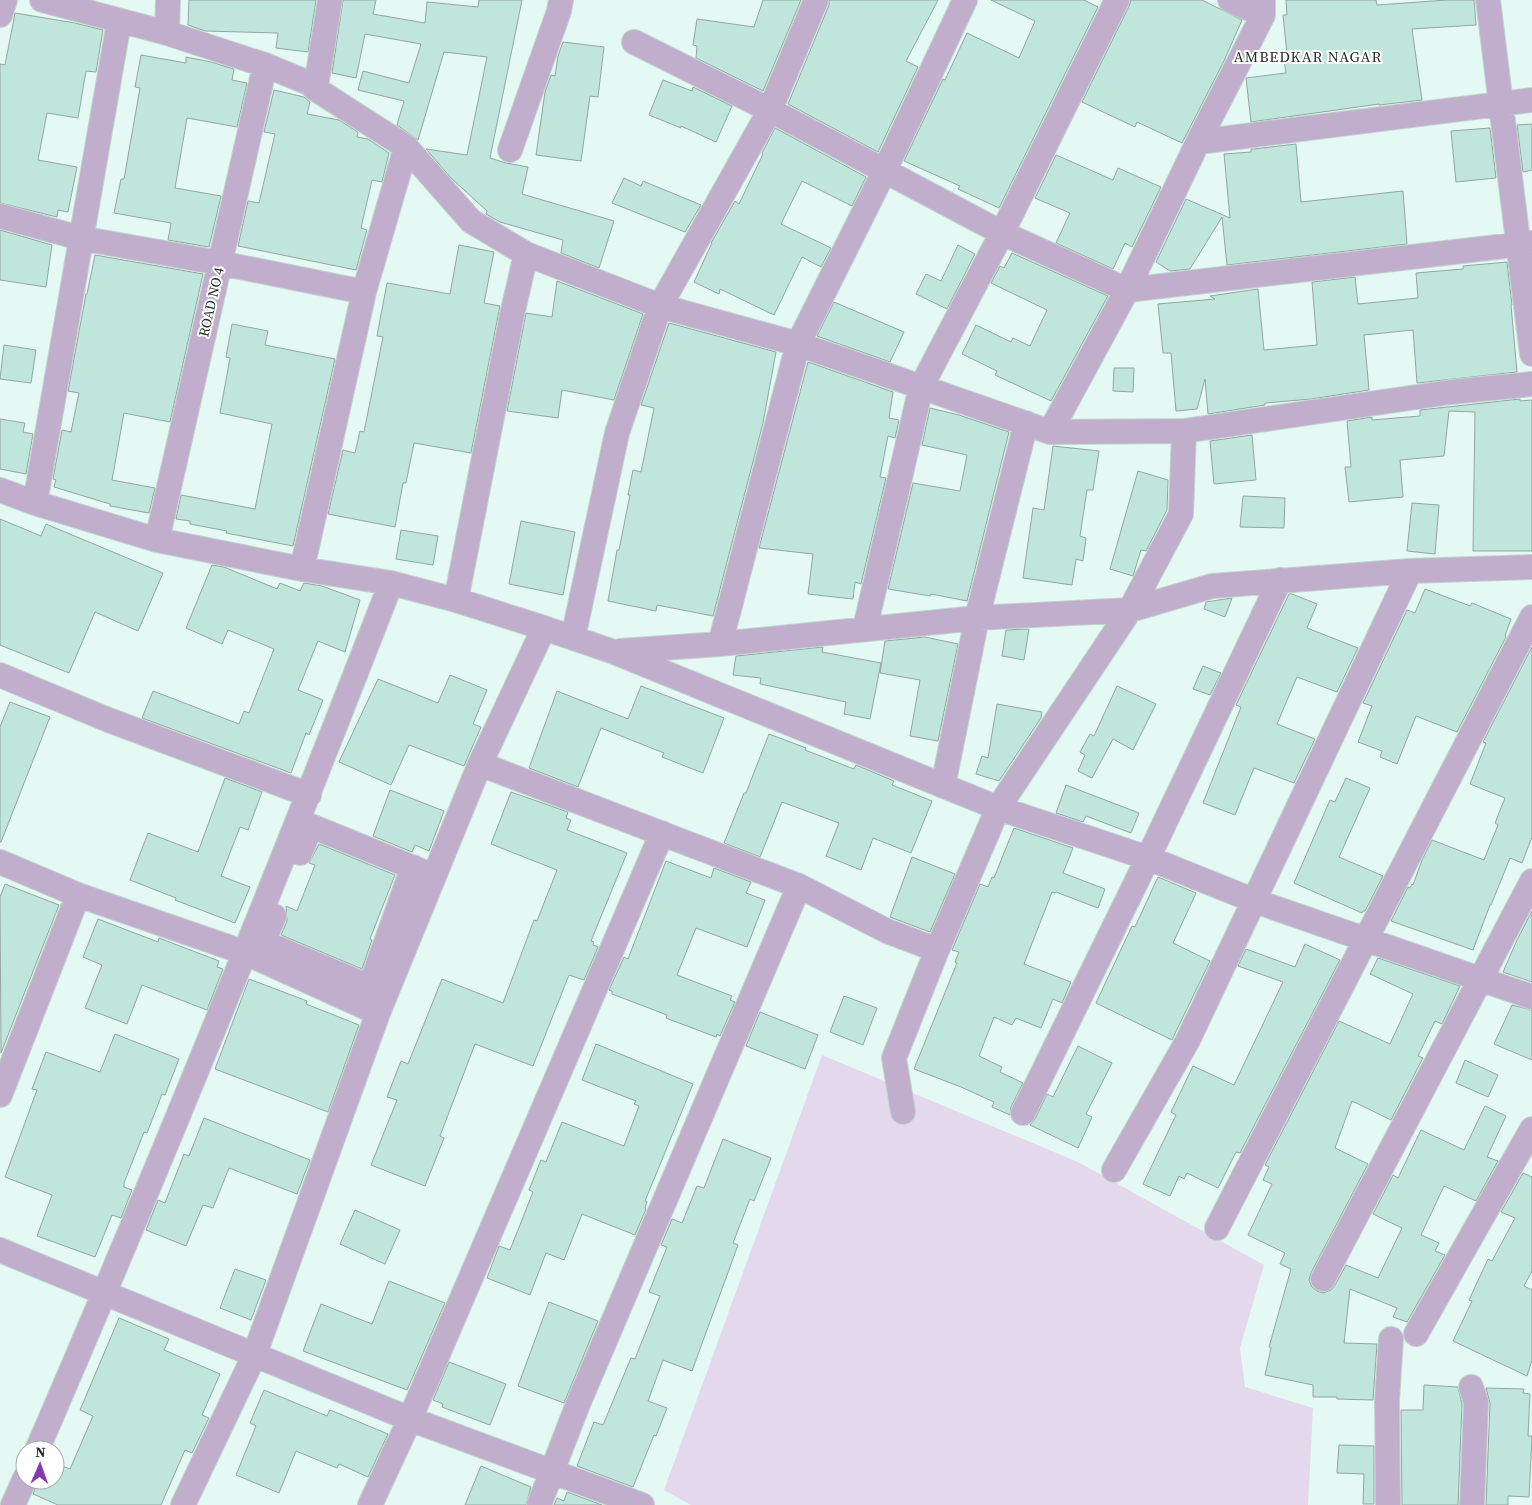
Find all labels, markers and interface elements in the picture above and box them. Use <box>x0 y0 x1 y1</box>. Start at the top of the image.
district label: AMBEDKAR NAGAR <box>1234 46 1382 67</box>
street label: ROAD NO 4 <box>193 265 229 339</box>
north arrow <box>15 1440 65 1490</box>
text: N <box>35 1442 46 1462</box>

